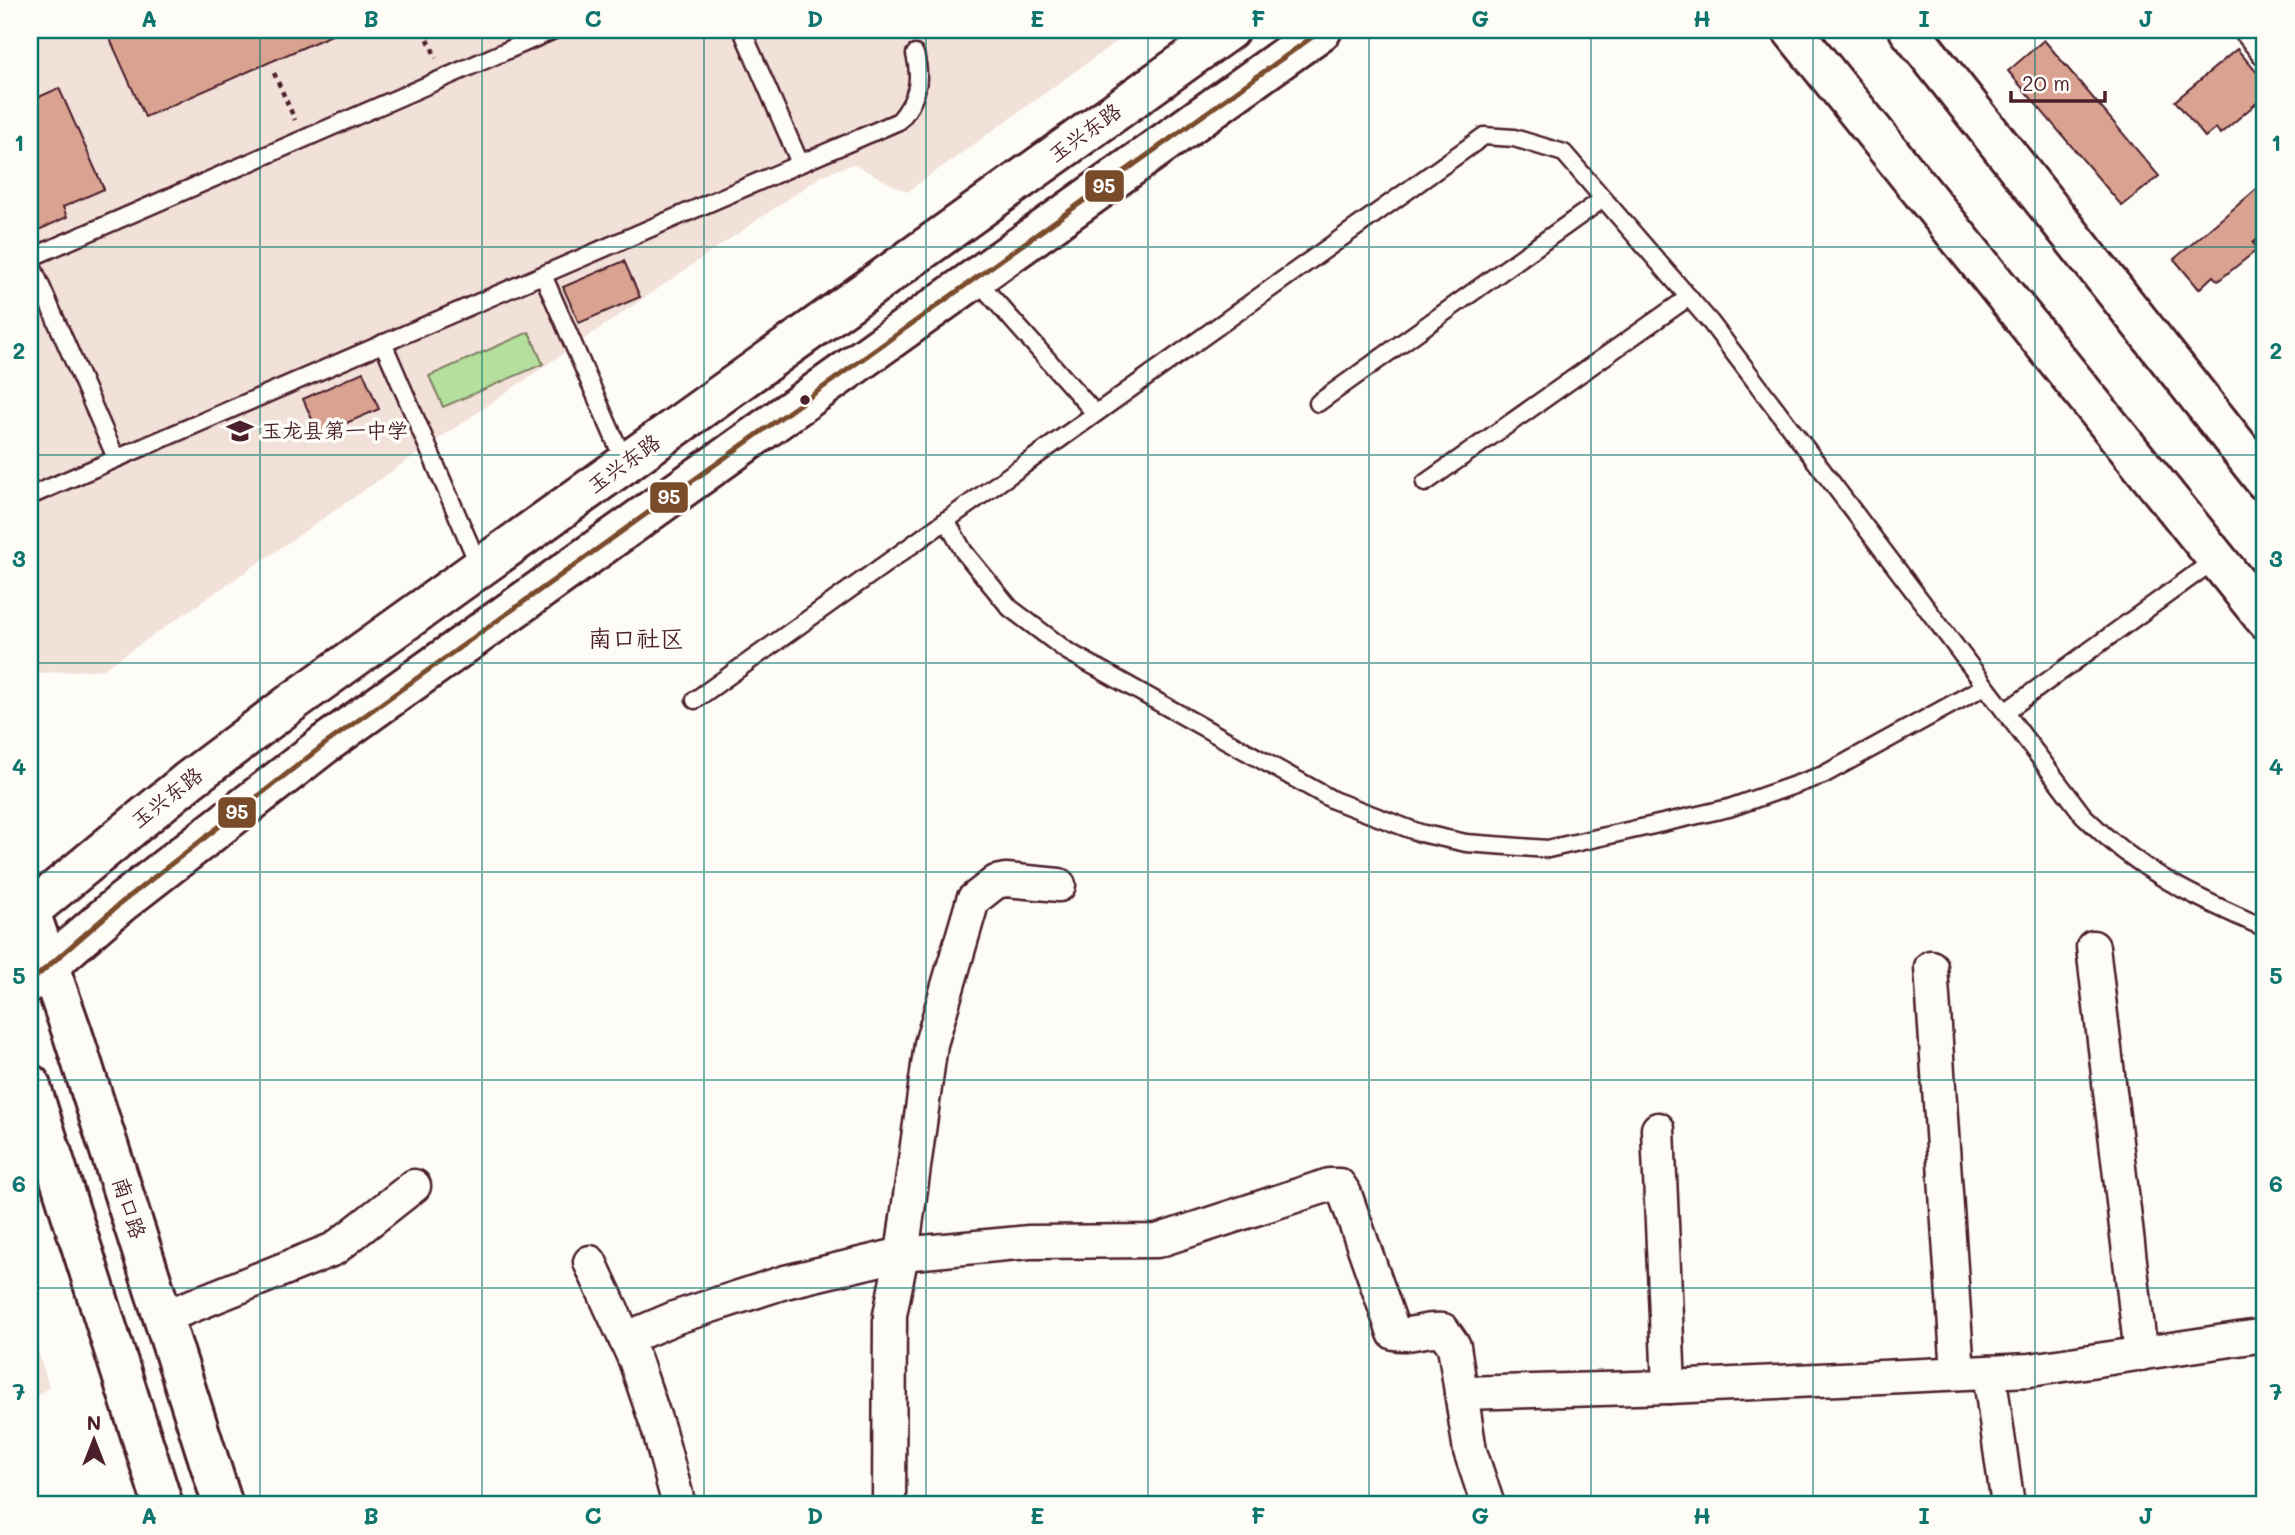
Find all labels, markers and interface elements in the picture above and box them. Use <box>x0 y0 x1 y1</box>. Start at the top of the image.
text: A <box>141 3 157 33</box>
text: B <box>363 3 379 33</box>
text: C <box>584 3 602 33</box>
text: D <box>807 3 823 33</box>
text: E <box>1030 3 1044 33</box>
text: F <box>1251 3 1265 33</box>
text: G <box>1471 3 1489 33</box>
text: H <box>1693 3 1711 33</box>
text: I <box>1918 3 1930 33</box>
text: J <box>2138 3 2154 33</box>
scale bar <box>2011 60 2106 104</box>
text: 20 m <box>2022 69 2070 96</box>
street label: 玉兴东路 <box>1042 96 1126 167</box>
text: 1 <box>14 127 24 157</box>
text: 1 <box>2271 127 2281 157</box>
line badge: 95 <box>1084 169 1125 203</box>
text: 95 <box>1093 173 1115 198</box>
text: 2 <box>13 335 25 365</box>
text: 2 <box>2270 335 2282 365</box>
unlabelled marker <box>798 393 812 407</box>
school or university icon: 玉龙县第一中学 <box>225 416 255 446</box>
place label: 玉龙县第一中学 <box>261 416 408 443</box>
street label: 玉兴东路 <box>581 427 665 498</box>
line badge: 95 <box>649 481 689 514</box>
text: 95 <box>658 484 680 509</box>
text: 3 <box>12 543 26 573</box>
text: 3 <box>2269 543 2283 573</box>
district label: 南口社区 <box>588 622 684 653</box>
text: 4 <box>12 751 26 781</box>
text: 4 <box>2269 751 2283 781</box>
street label: 玉兴东路 <box>125 760 207 833</box>
line badge: 95 <box>217 796 257 829</box>
text: 95 <box>226 799 248 824</box>
text: 5 <box>12 960 26 990</box>
text: 5 <box>2269 960 2283 990</box>
text: 6 <box>12 1168 26 1198</box>
text: 6 <box>2269 1168 2283 1198</box>
street label: 南口路 <box>108 1173 153 1242</box>
text: 7 <box>13 1376 26 1406</box>
text: 7 <box>2270 1376 2283 1406</box>
north arrow <box>60 1406 130 1476</box>
text: N <box>87 1410 101 1435</box>
text: A <box>141 1500 157 1530</box>
text: B <box>363 1500 379 1530</box>
text: C <box>584 1500 602 1530</box>
text: D <box>807 1500 823 1530</box>
text: E <box>1030 1500 1044 1530</box>
text: F <box>1251 1500 1265 1530</box>
text: G <box>1471 1500 1489 1530</box>
text: H <box>1693 1500 1711 1530</box>
text: I <box>1918 1500 1930 1530</box>
text: J <box>2138 1500 2154 1530</box>

